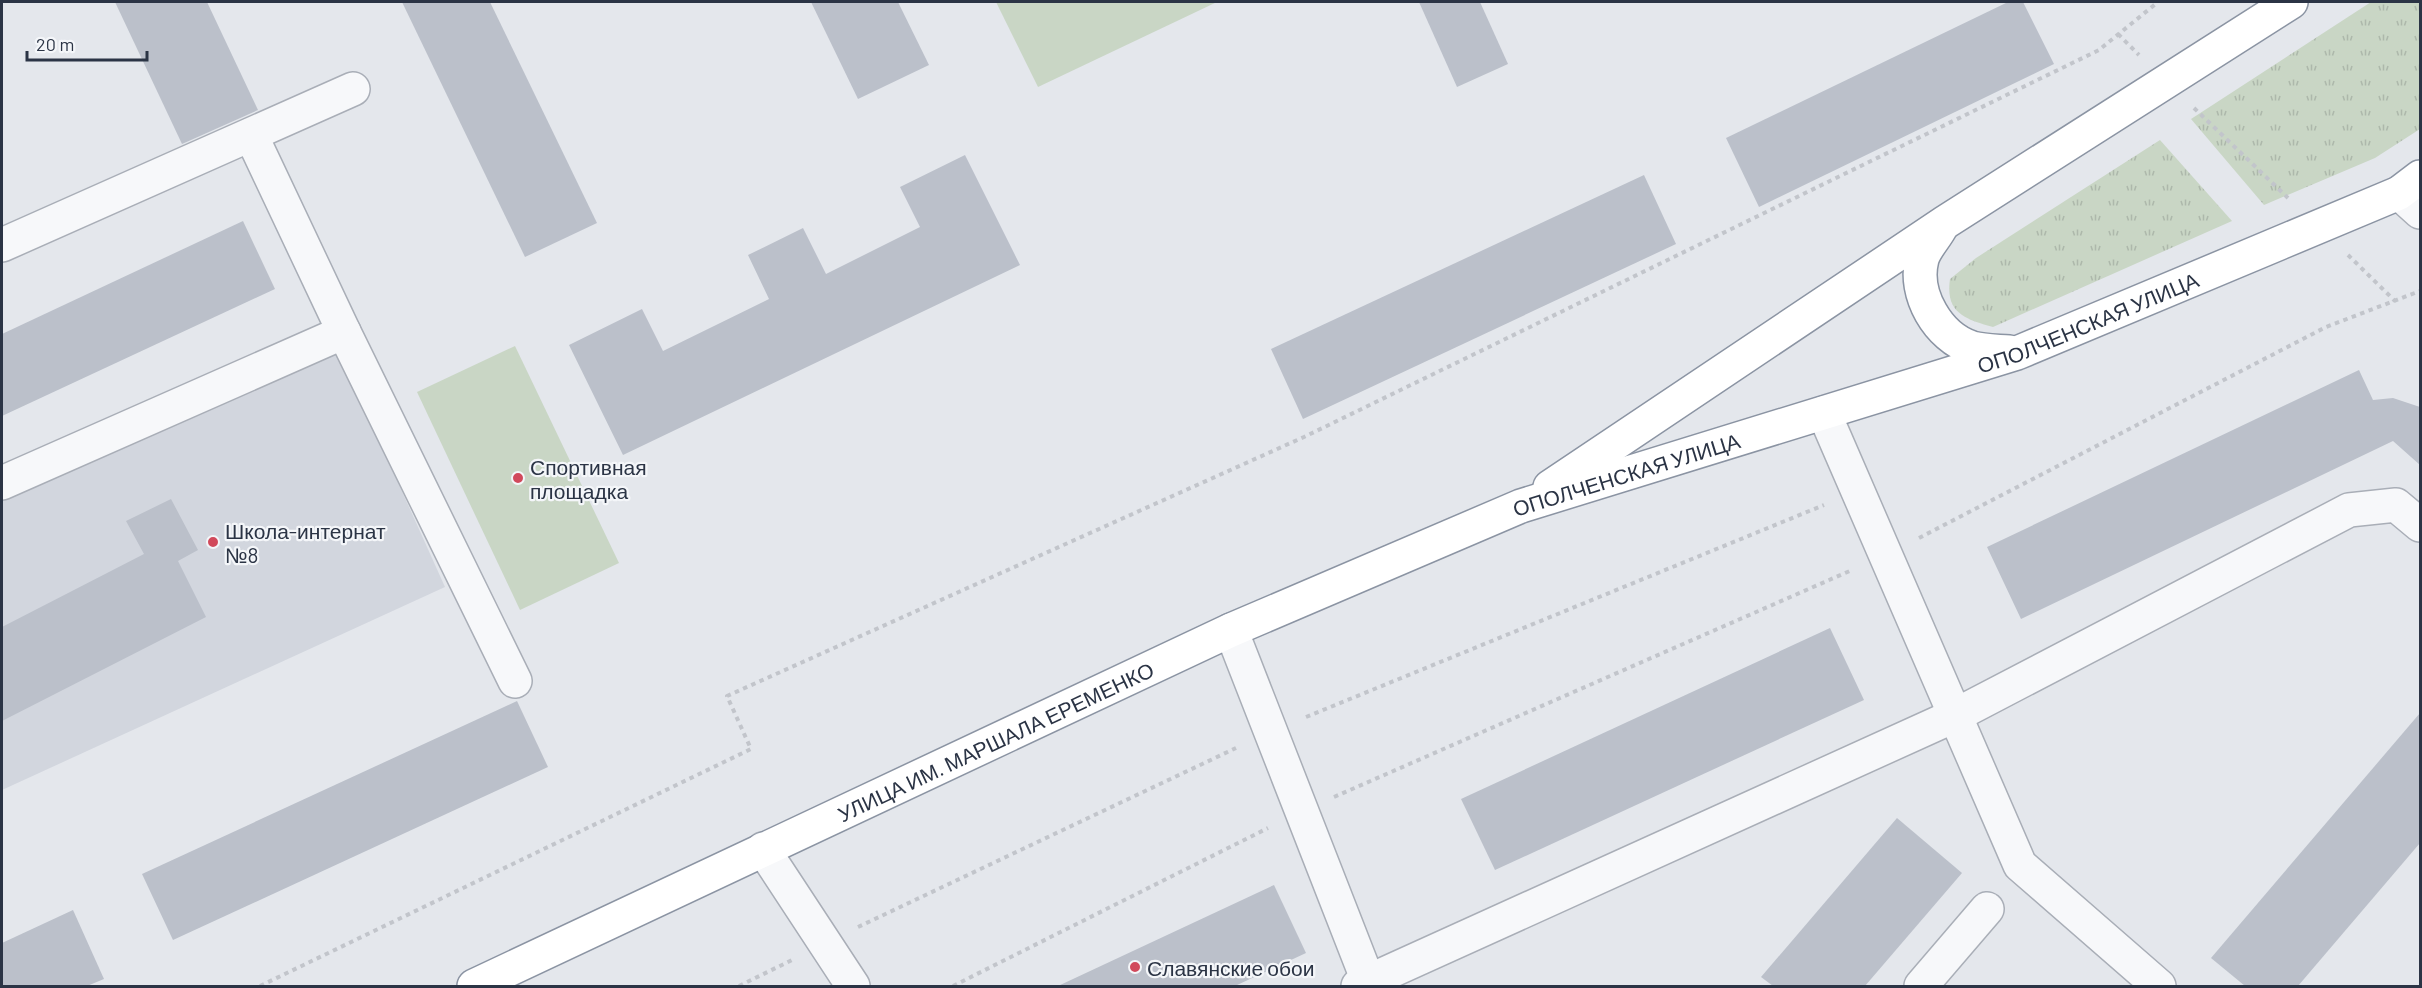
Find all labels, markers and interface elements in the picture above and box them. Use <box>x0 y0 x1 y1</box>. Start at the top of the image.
scale bar <box>27 24 147 62</box>
text: 20 m <box>36 33 74 55</box>
street label: ОПОЛЧЕНСКАЯ УЛИЦА <box>1974 266 2202 377</box>
street label: ОПОЛЧЕНСКАЯ УЛИЦА <box>1510 427 1743 520</box>
place label: Спортивная площадка <box>530 454 647 503</box>
marker: Спортивная площадка <box>511 471 525 485</box>
place label: Школа-интернат №8 <box>225 518 386 567</box>
marker: Школа-интернат №8 <box>206 535 220 549</box>
street label: УЛИЦА ИМ. МАРШАЛА ЕРЕМЕНКО <box>833 656 1157 826</box>
place label: Славянские обои <box>1147 955 1314 980</box>
marker: Славянские обои <box>1128 960 1142 974</box>

